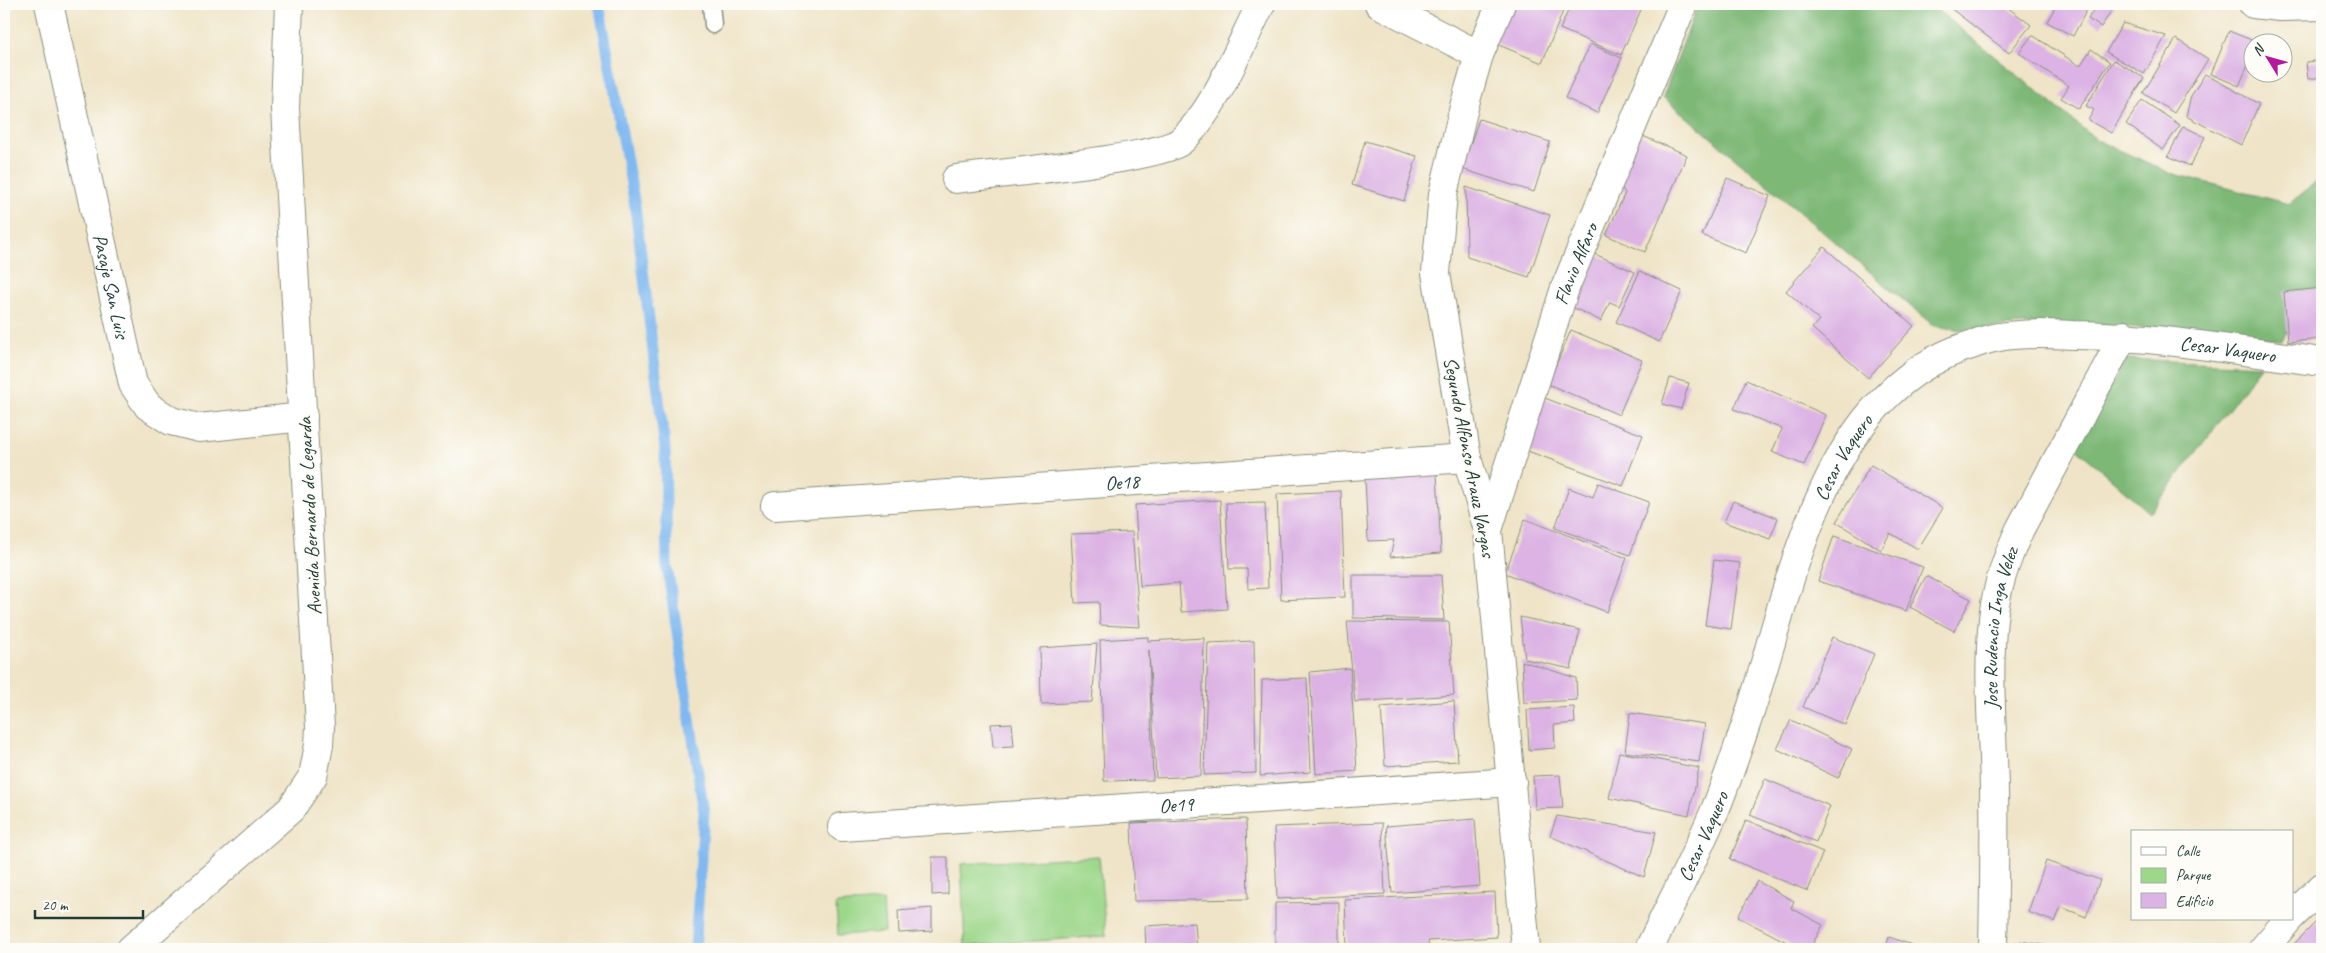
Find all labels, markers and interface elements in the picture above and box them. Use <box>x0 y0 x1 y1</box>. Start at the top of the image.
north arrow <box>2244 32 2294 82</box>
text: N <box>2249 40 2269 59</box>
street label: Flavio Alfaro <box>1549 218 1604 308</box>
street label: Pasaje San Luis <box>87 232 135 343</box>
street label: Cesar Vaquero <box>2179 331 2278 368</box>
street label: Segundo Alfonso Arauz Vargas <box>1438 355 1502 561</box>
street label: Cesar Vaquero <box>1809 409 1879 504</box>
street label: Avenida Bernardo de Legarda <box>292 415 327 616</box>
street label: Oe18 <box>1104 469 1142 496</box>
street label: Jose Rudencio Inga Velez <box>1978 542 2025 711</box>
street label: Cesar Vaquero <box>1672 787 1735 885</box>
street label: Oe19 <box>1158 791 1196 819</box>
legend <box>2131 830 2294 920</box>
text: Calle <box>2176 842 2201 861</box>
text: Parque <box>2176 866 2212 885</box>
scale bar <box>35 888 142 920</box>
text: Edificio <box>2176 892 2214 911</box>
text: 20 m <box>42 896 69 915</box>

